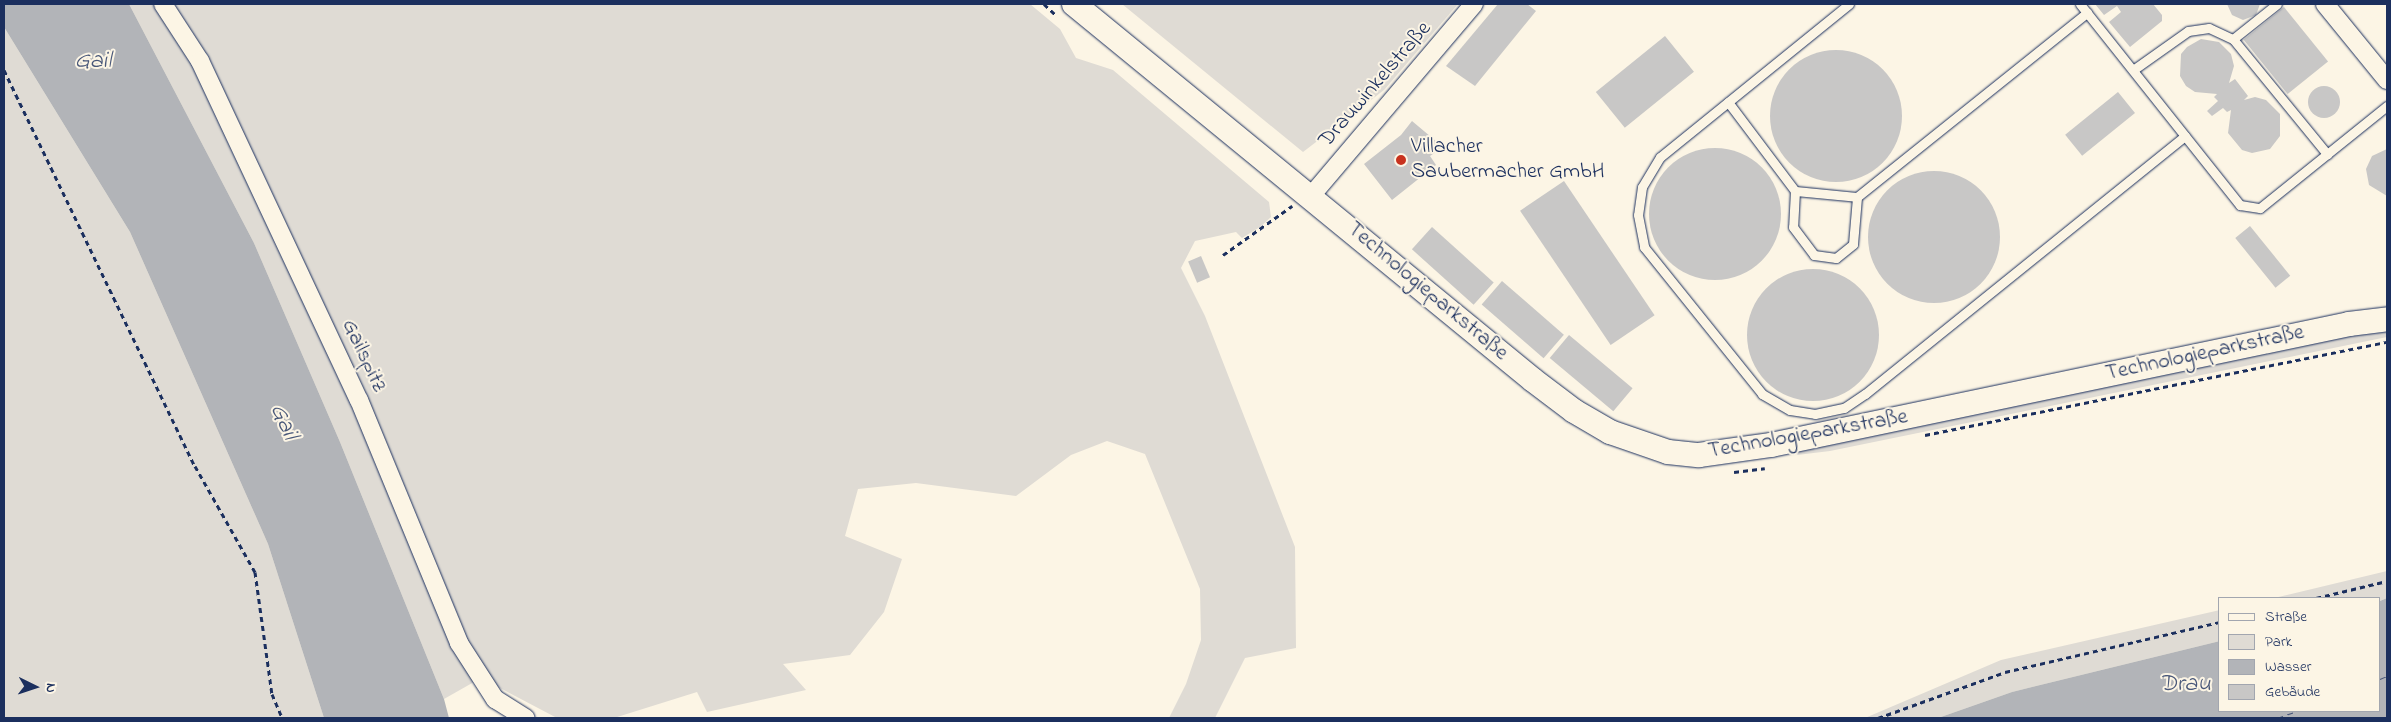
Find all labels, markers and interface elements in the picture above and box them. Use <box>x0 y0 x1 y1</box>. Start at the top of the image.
street label: Drauwinkelstraße <box>1314 17 1438 153</box>
water label: Gail <box>75 48 111 76</box>
place label: Villacher Saubermacher GmbH <box>1411 134 1604 185</box>
marker: Villacher Saubermacher GmbH <box>1395 154 1407 166</box>
street label: Technologieparkstraße <box>1341 217 1513 367</box>
street label: Gailspitz <box>335 315 391 397</box>
street label: Technologieparkstraße <box>2103 320 2307 388</box>
water label: Gail <box>262 400 304 444</box>
street label: Technologieparkstraße <box>1706 404 1910 466</box>
legend <box>2218 597 2381 712</box>
text: Straße <box>2265 606 2307 628</box>
text: Park <box>2265 631 2292 653</box>
text: Wasser <box>2265 656 2311 678</box>
north arrow <box>10 662 60 712</box>
water label: Drau <box>2159 671 2211 699</box>
text: Gebäude <box>2265 681 2320 703</box>
text: N <box>40 683 61 694</box>

